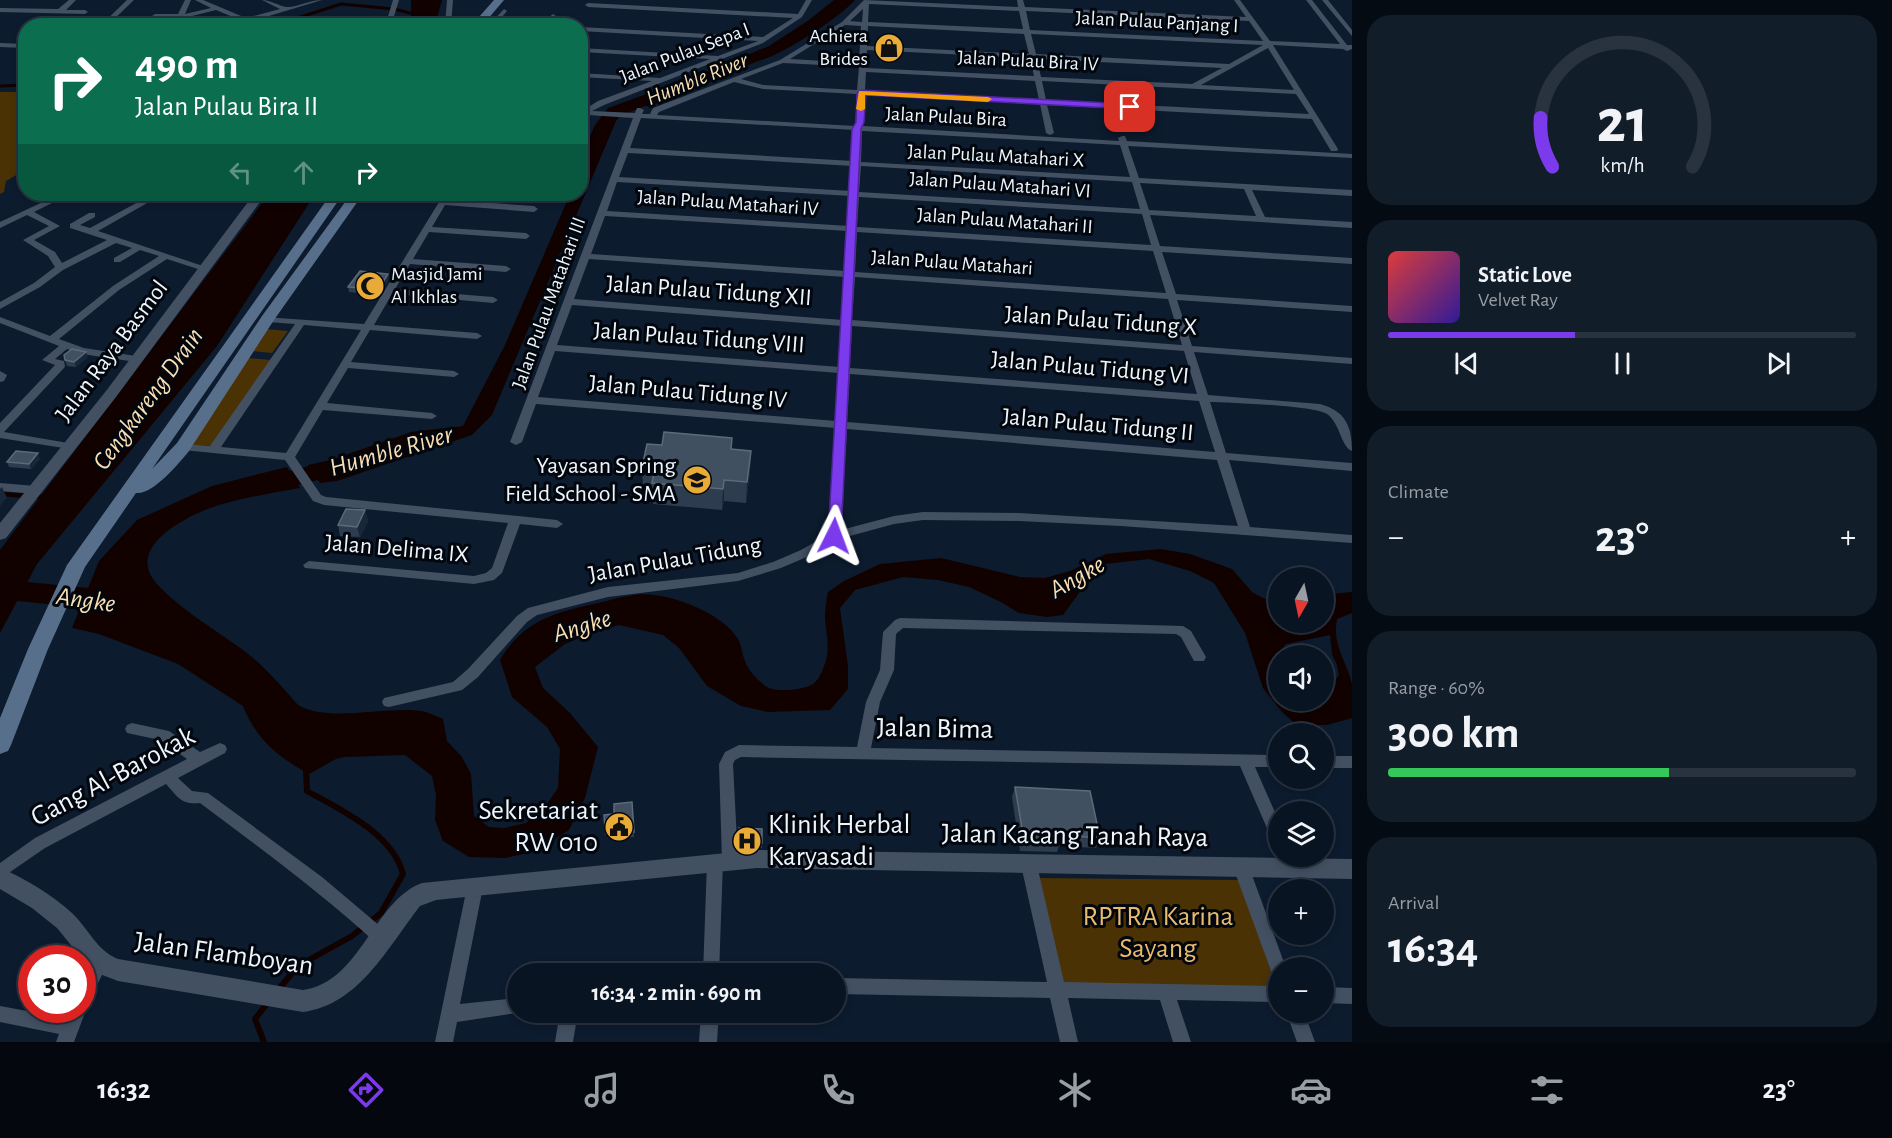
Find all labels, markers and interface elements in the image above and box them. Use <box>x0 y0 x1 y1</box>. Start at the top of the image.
street label: Jalan Pulau Panjang I <box>1075 8 1239 36</box>
street label: Jalan Pulau Sepa I <box>617 19 753 87</box>
place label: Achiera Brides <box>809 26 868 69</box>
shop icon: Achiera Brides <box>873 32 905 64</box>
icon: right <box>36 42 114 120</box>
text: 490 m <box>135 44 239 86</box>
street label: Jalan Pulau Bira IV <box>957 47 1100 75</box>
water label: Humble River <box>643 48 752 109</box>
pin <box>1104 81 1155 132</box>
icon: arrive <box>1113 90 1146 123</box>
text: 21 <box>1596 91 1648 153</box>
text: Jalan Pulau Bira II <box>135 93 318 120</box>
street label: Jalan Pulau Bira <box>885 104 1007 130</box>
street label: Jalan Pulau Matahari X <box>907 141 1085 171</box>
icon: left <box>224 156 257 189</box>
icon: ahead <box>287 156 320 189</box>
icon: right <box>350 156 383 189</box>
text: km/h <box>1600 156 1644 177</box>
street label: Jalan Pulau Matahari VI <box>909 169 1091 201</box>
street label: Jalan Pulau Matahari IV <box>637 187 820 219</box>
street label: Jalan Pulau Matahari II <box>917 205 1093 237</box>
street label: Jalan Pulau Matahari III <box>509 214 589 392</box>
street label: Jalan Pulau Matahari <box>871 247 1033 279</box>
place label: Masjid Jami Al Ikhlas <box>391 264 483 307</box>
text: Static Love <box>1478 264 1572 286</box>
mosque icon: Masjid Jami Al Ikhlas <box>354 270 386 302</box>
street label: Jalan Pulau Tidung XII <box>605 272 813 310</box>
street label: Jalan Raya Basmol <box>51 276 173 426</box>
text: Velvet Ray <box>1478 290 1558 310</box>
street label: Jalan Pulau Tidung X <box>1004 302 1198 340</box>
street label: Jalan Pulau Tidung VIII <box>593 319 805 357</box>
water label: Cengkareng Drain <box>88 323 208 475</box>
street label: Jalan Pulau Tidung VI <box>990 347 1190 389</box>
icon: previous <box>1450 347 1483 380</box>
icon: pause <box>1606 347 1639 380</box>
icon: next <box>1762 347 1795 380</box>
street label: Jalan Pulau Tidung IV <box>588 371 788 413</box>
street label: Jalan Pulau Tidung II <box>1001 405 1195 445</box>
water label: Humble River <box>326 421 457 481</box>
place label: Yayasan Spring Field School - SMA <box>505 454 676 506</box>
school or university icon: Yayasan Spring Field School - SMA <box>681 464 713 496</box>
text: Climate <box>1388 482 1449 502</box>
position arrow <box>802 504 866 568</box>
text: 23° <box>1595 515 1649 560</box>
text: − <box>1388 521 1404 554</box>
text: + <box>1840 521 1856 554</box>
street label: Jalan Delima IX <box>324 531 470 567</box>
street label: Jalan Pulau Tidung <box>587 533 763 587</box>
water label: Angke <box>1044 551 1109 604</box>
north arrow <box>1268 567 1334 633</box>
map controls <box>1268 567 1334 1023</box>
water label: Angke <box>54 583 117 617</box>
water label: Angke <box>549 605 614 647</box>
button: sound <box>1268 645 1334 711</box>
text: Range · 60% <box>1388 678 1485 698</box>
text: 300 km <box>1388 711 1520 756</box>
street label: Jalan Bima <box>876 714 994 744</box>
street label: Gang Al-Barokak <box>26 722 200 832</box>
button: search <box>1268 723 1334 789</box>
place label: Sekretariat RW 010 <box>478 797 598 857</box>
button: layers <box>1268 801 1334 867</box>
public building icon: Sekretariat RW 010 <box>603 811 635 843</box>
place label: Klinik Herbal Karyasadi <box>768 811 910 871</box>
street label: Jalan Kacang Tanah Raya <box>941 820 1209 852</box>
hospital icon: Klinik Herbal Karyasadi <box>731 825 763 857</box>
button: + <box>1268 879 1334 945</box>
text: Arrival <box>1388 893 1439 913</box>
park label: RPTRA Karina Sayang <box>1082 903 1234 963</box>
text: 16:34 <box>1388 926 1478 971</box>
street label: Jalan Flamboyan <box>133 928 315 980</box>
speed limit sign: 30 <box>18 945 96 1023</box>
button: − <box>1268 957 1334 1023</box>
text: 16:34 · 2 min · 690 m <box>591 982 762 1004</box>
icon: directions <box>345 1069 387 1111</box>
icon: music <box>581 1069 623 1111</box>
icon: phone <box>817 1069 859 1111</box>
icon: climate <box>1054 1069 1096 1111</box>
icon: car <box>1290 1069 1332 1111</box>
icon: filters <box>1526 1069 1568 1111</box>
text: 16:32 <box>97 1076 150 1103</box>
text: 23° <box>1763 1076 1795 1103</box>

